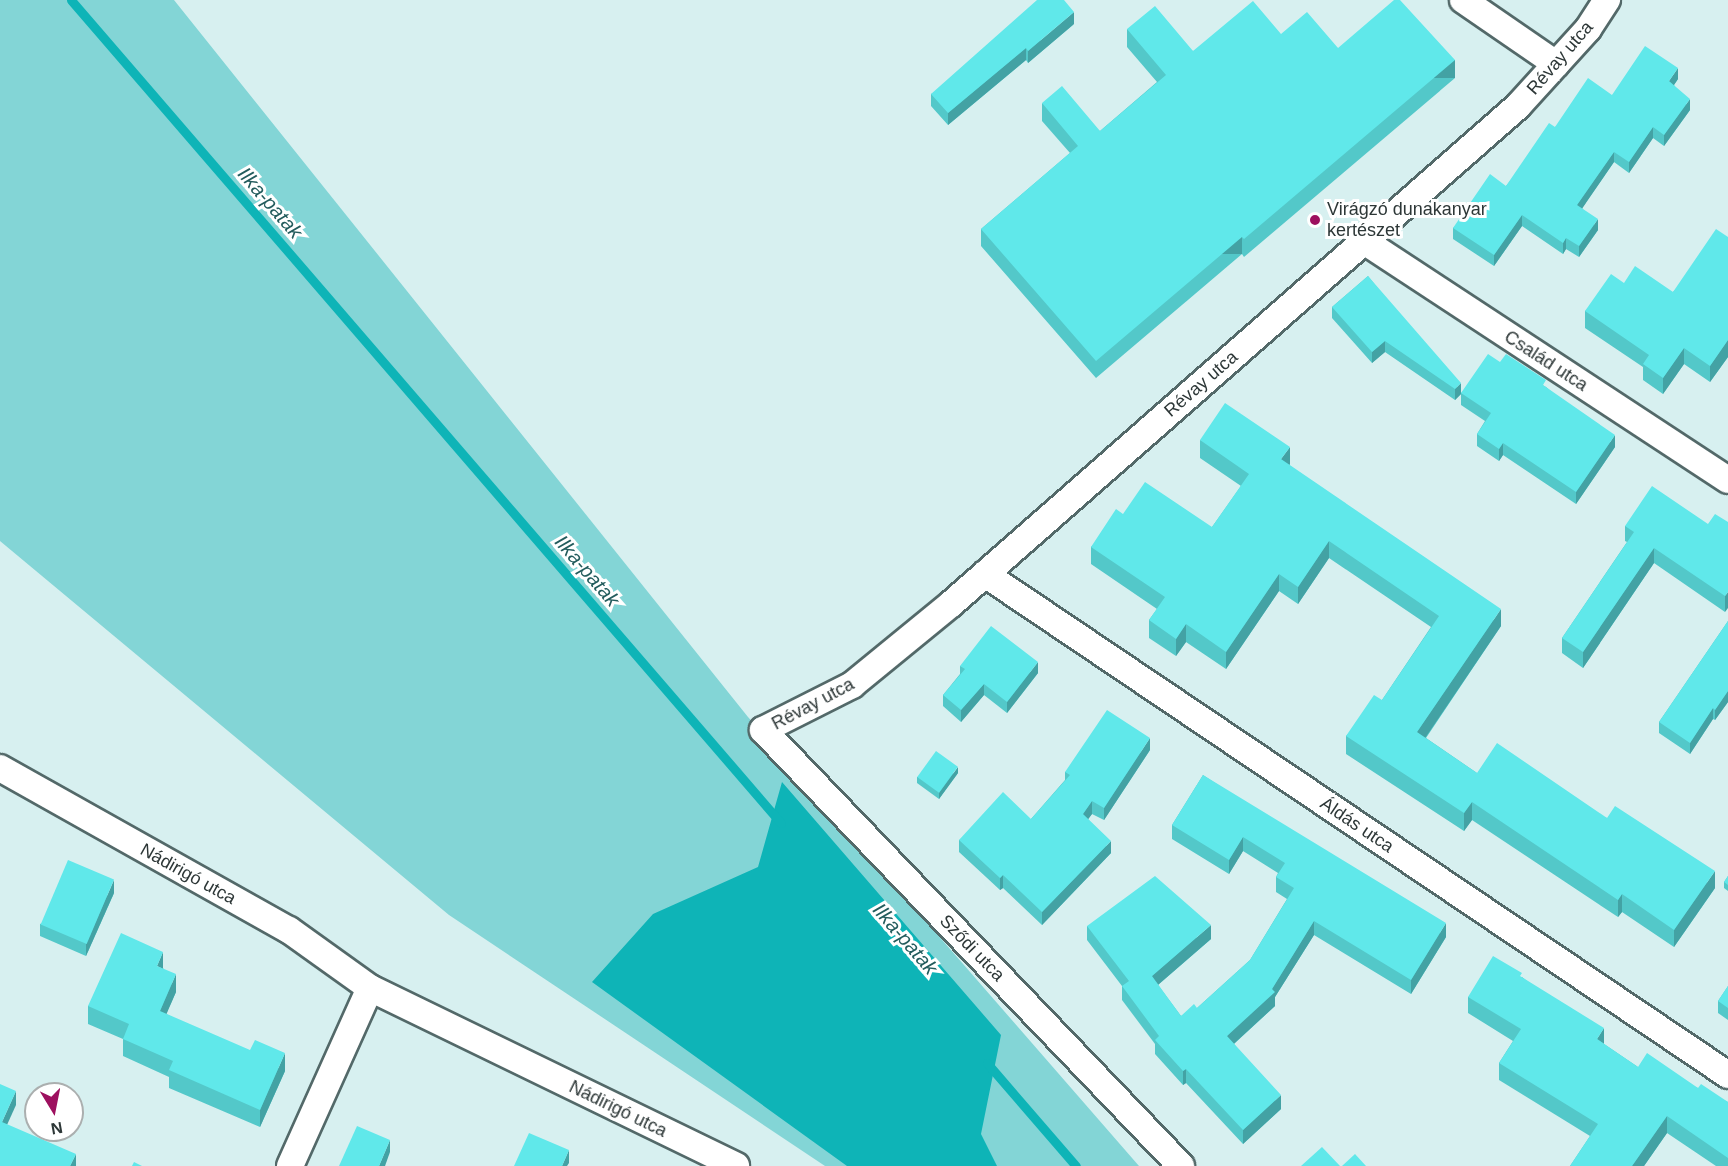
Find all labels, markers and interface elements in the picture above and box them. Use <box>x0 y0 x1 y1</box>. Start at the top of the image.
street label: Révay utca <box>1522 17 1598 99</box>
water label: Ilka-patak <box>233 162 307 244</box>
place label: Virágzó dunakanyar kertészet <box>1327 199 1487 242</box>
marker: Virágzó dunakanyar kertészet <box>1308 213 1322 227</box>
street label: Család utca <box>1500 326 1592 396</box>
street label: Révay utca <box>1160 346 1242 422</box>
water label: Ilka-patak <box>550 530 624 612</box>
street label: Révay utca <box>768 673 858 735</box>
street label: Áldás utca <box>1316 793 1398 857</box>
street label: Nádirigó utca <box>136 839 240 909</box>
water label: Ilka-patak <box>868 898 942 980</box>
street label: Sződi utca <box>935 910 1009 986</box>
street label: Nádirigó utca <box>566 1076 670 1142</box>
north arrow <box>24 1082 84 1142</box>
text: N <box>50 1119 64 1138</box>

